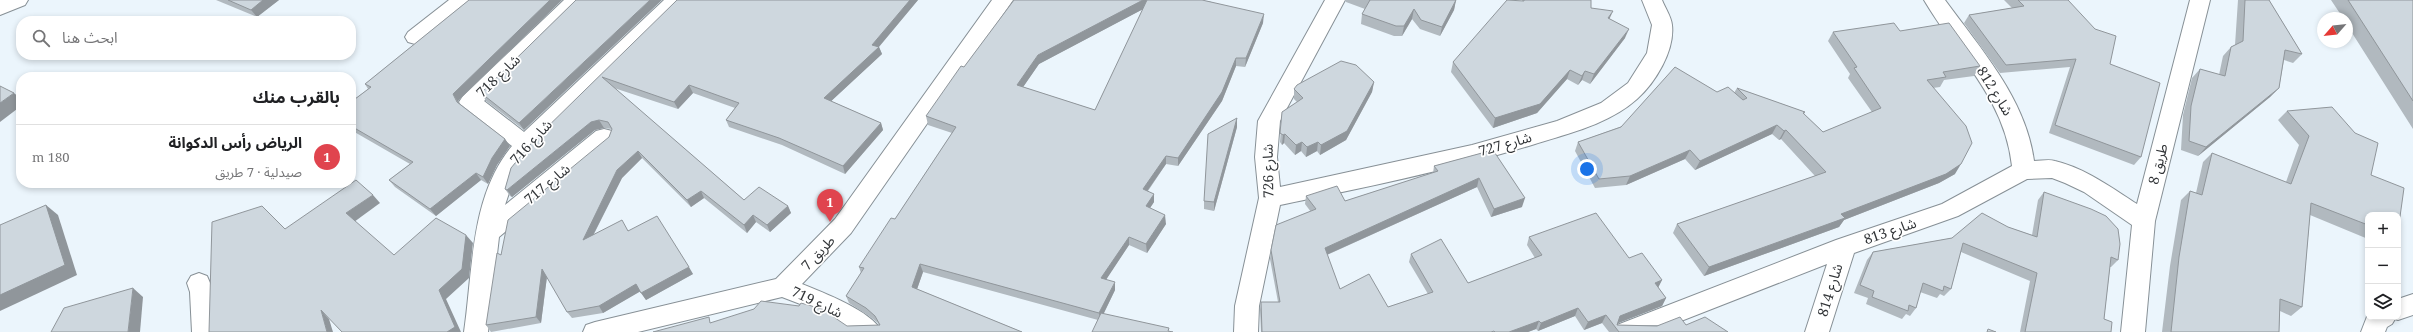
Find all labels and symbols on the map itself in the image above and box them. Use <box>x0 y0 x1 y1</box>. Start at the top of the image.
north arrow <box>2317 12 2353 48</box>
street label: شارع 718 <box>471 50 525 103</box>
street label: شارع 812 <box>1971 63 2018 120</box>
street label: شارع 716 <box>505 115 557 170</box>
street label: شارع 727 <box>1476 127 1534 162</box>
street label: طريق 8 <box>2143 141 2173 187</box>
street label: شارع 726 <box>1258 144 1279 198</box>
street label: شارع 717 <box>520 159 575 210</box>
your location <box>1577 159 1597 179</box>
pin: 1 <box>817 189 843 222</box>
street label: شارع 813 <box>1861 213 1919 250</box>
street label: 7 طريق <box>797 231 839 275</box>
street label: شارع 814 <box>1812 261 1848 319</box>
street label: شارع 719 <box>788 281 846 323</box>

